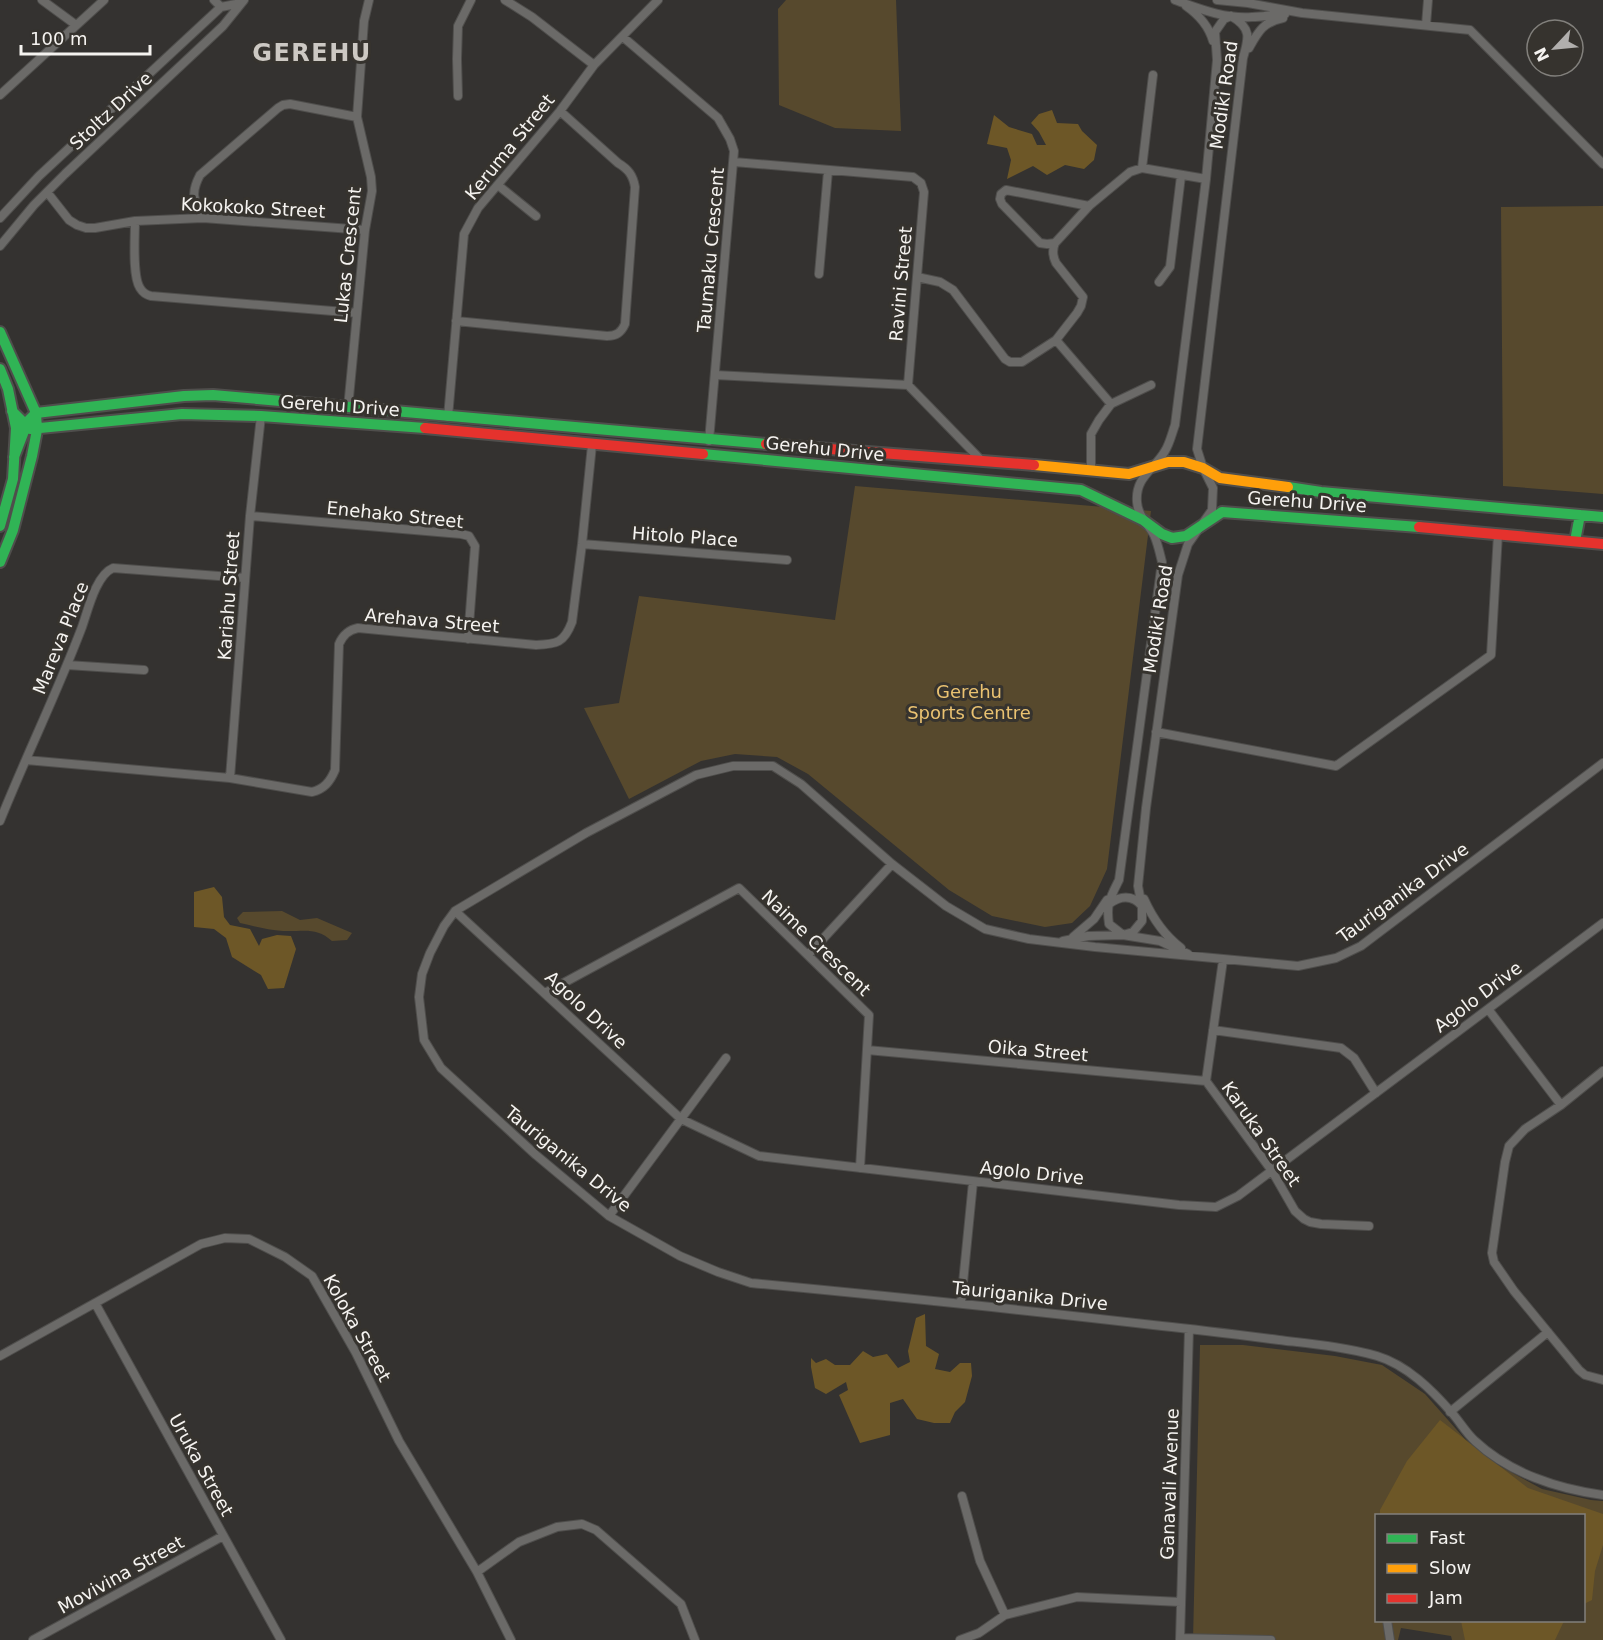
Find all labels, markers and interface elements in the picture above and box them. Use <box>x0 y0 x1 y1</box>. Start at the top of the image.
scale bar <box>21 18 150 56</box>
north arrow <box>1525 18 1585 78</box>
text: 100 m <box>30 28 88 49</box>
district label: GEREHU <box>252 39 372 67</box>
street label: Modiki Road <box>1206 39 1242 151</box>
text: N <box>1530 44 1553 65</box>
street label: Stoltz Drive <box>65 67 156 154</box>
street label: Keruma Street <box>461 90 559 204</box>
street label: Taumaku Crescent <box>693 167 728 334</box>
street label: Lukas Crescent <box>330 186 365 324</box>
street label: Kokokoko Street <box>180 193 326 222</box>
street label: Ravini Street <box>885 225 916 342</box>
street label: Gerehu Drive <box>280 391 400 420</box>
street label: Gerehu Drive <box>764 432 886 465</box>
street label: Gerehu Drive <box>1247 487 1367 516</box>
street label: Enehako Street <box>326 497 465 532</box>
street label: Hitolo Place <box>631 522 739 551</box>
street label: Kariahu Street <box>214 531 243 661</box>
street label: Modiki Road <box>1139 563 1176 675</box>
street label: Mareva Place <box>28 578 93 697</box>
street label: Arehava Street <box>364 604 500 637</box>
park label: Gerehu Sports Centre <box>907 681 1031 723</box>
street label: Tauriganika Drive <box>1332 838 1472 948</box>
street label: Naime Crescent <box>758 885 875 1000</box>
street label: Agolo Drive <box>1430 957 1526 1036</box>
street label: Agolo Drive <box>541 966 632 1053</box>
street label: Oika Street <box>987 1036 1089 1065</box>
street label: Karuka Street <box>1218 1077 1305 1190</box>
street label: Tauriganika Drive <box>500 1101 636 1216</box>
street label: Agolo Drive <box>979 1157 1085 1188</box>
street label: Koloka Street <box>319 1270 396 1385</box>
street label: Tauriganika Drive <box>950 1277 1109 1314</box>
street label: Ganavali Avenue <box>1156 1408 1183 1560</box>
street label: Uruka Street <box>165 1410 238 1520</box>
legend <box>1375 1514 1585 1622</box>
text: Fast <box>1429 1527 1465 1548</box>
street label: Movivina Street <box>54 1531 187 1618</box>
text: Slow <box>1429 1557 1471 1578</box>
text: Jam <box>1428 1587 1463 1608</box>

